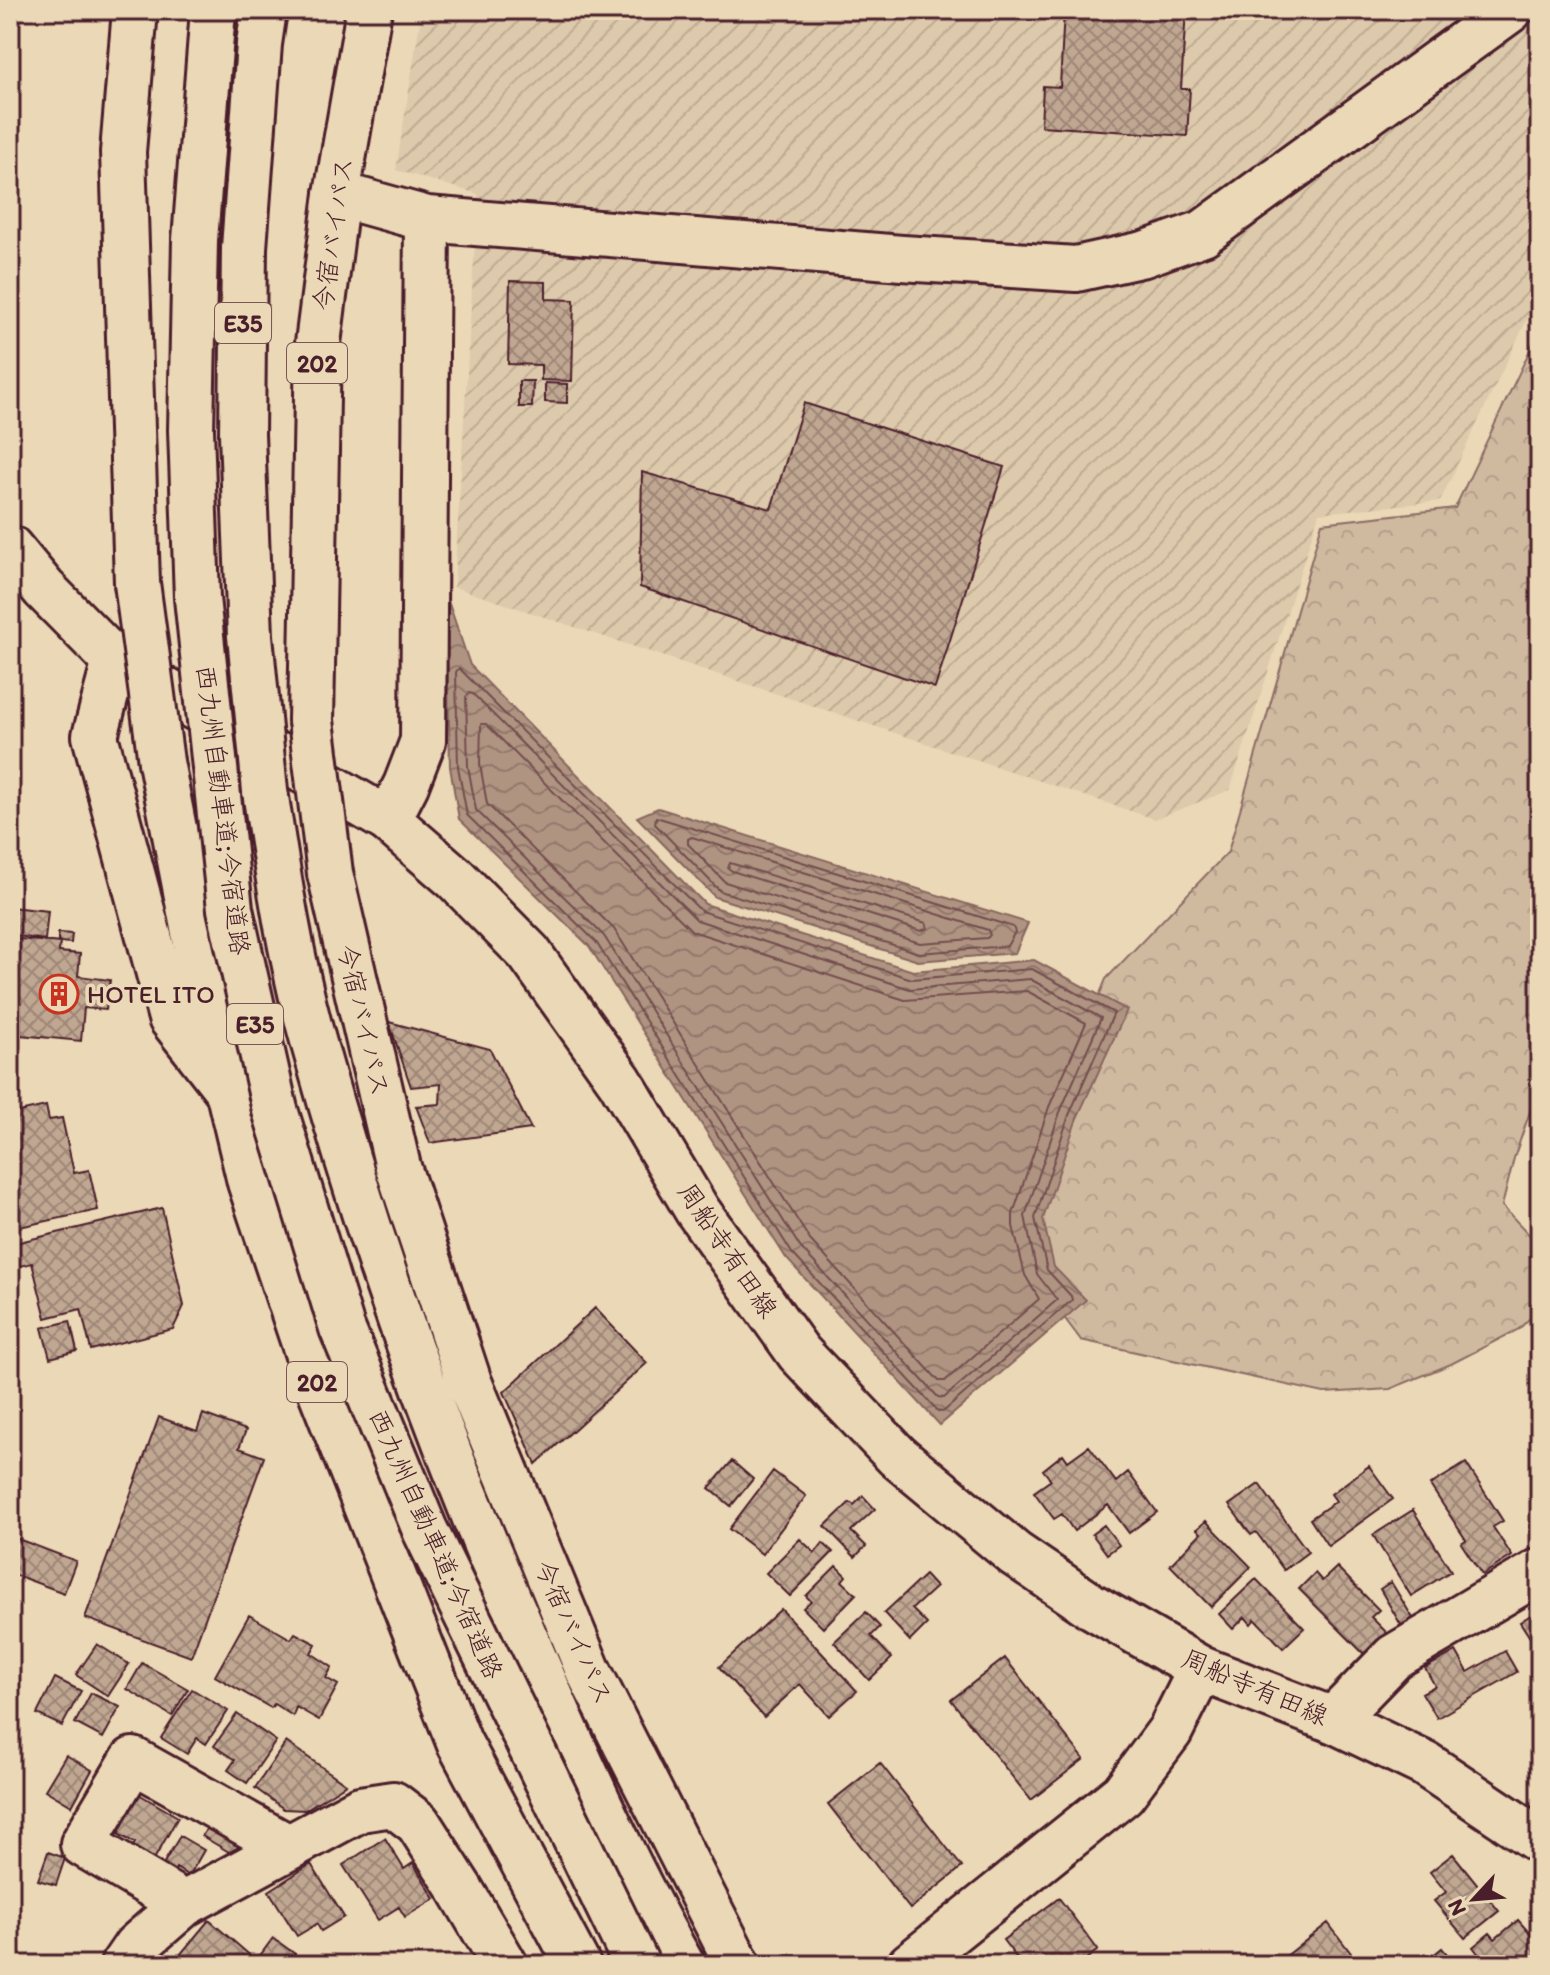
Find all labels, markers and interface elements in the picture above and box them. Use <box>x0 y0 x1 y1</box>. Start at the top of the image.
street label: 今宿バイパス <box>306 155 360 313</box>
road number: E35 <box>215 303 271 343</box>
road number: 202 <box>287 343 347 383</box>
street label: 西九州自動車道;今宿道路 <box>189 663 257 957</box>
street label: 今宿バイパス <box>331 941 397 1099</box>
building icon: HOTEL ITO <box>38 973 80 1015</box>
place label: HOTEL ITO <box>87 978 215 1010</box>
road number: E35 <box>227 1004 283 1044</box>
street label: 周船寺有田線 <box>671 1176 785 1324</box>
road number: 202 <box>287 1362 347 1402</box>
street label: 西九州自動車道;今宿道路 <box>362 1404 510 1684</box>
street label: 今宿バイパス <box>528 1554 620 1710</box>
street label: 周船寺有田線 <box>1177 1642 1333 1732</box>
north arrow <box>1434 1859 1514 1939</box>
text: N <box>1441 1895 1472 1920</box>

